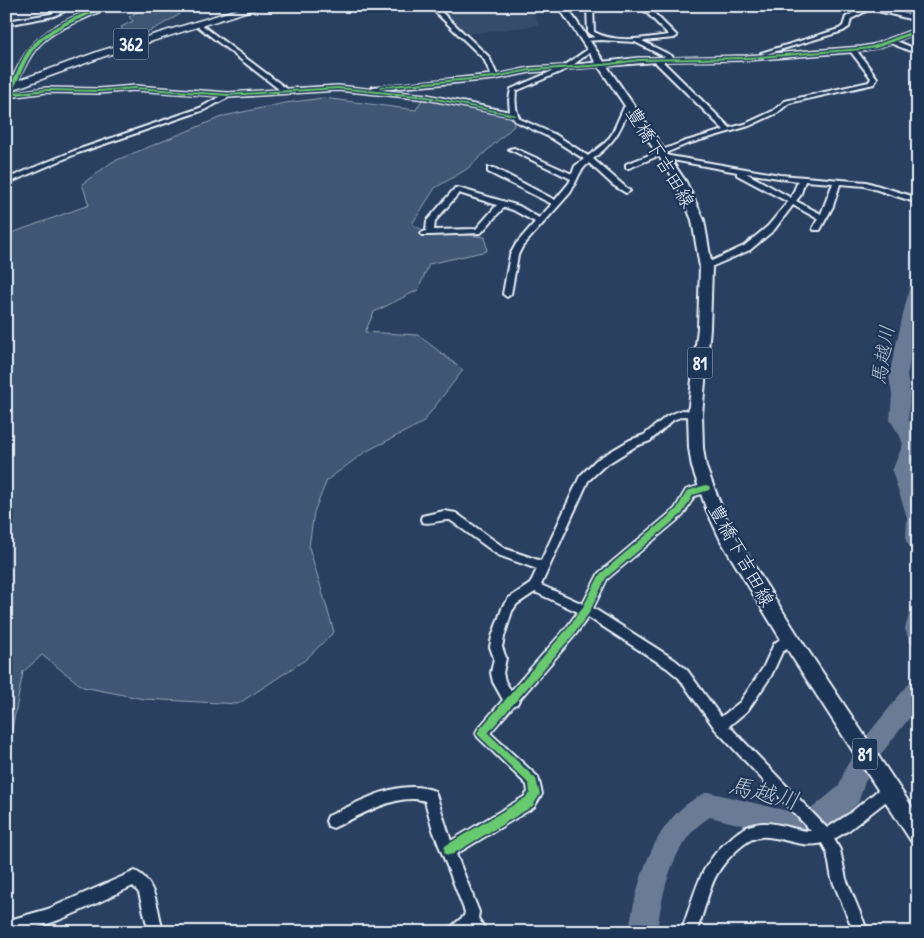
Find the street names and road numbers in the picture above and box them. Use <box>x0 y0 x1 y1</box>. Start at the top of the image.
road number: 362 <box>114 29 148 60</box>
street label: 豊橋下吉田線 <box>620 101 702 213</box>
road number: 81 <box>688 348 712 378</box>
street label: 豊橋下吉田線 <box>703 499 781 611</box>
road number: 81 <box>852 739 878 770</box>

